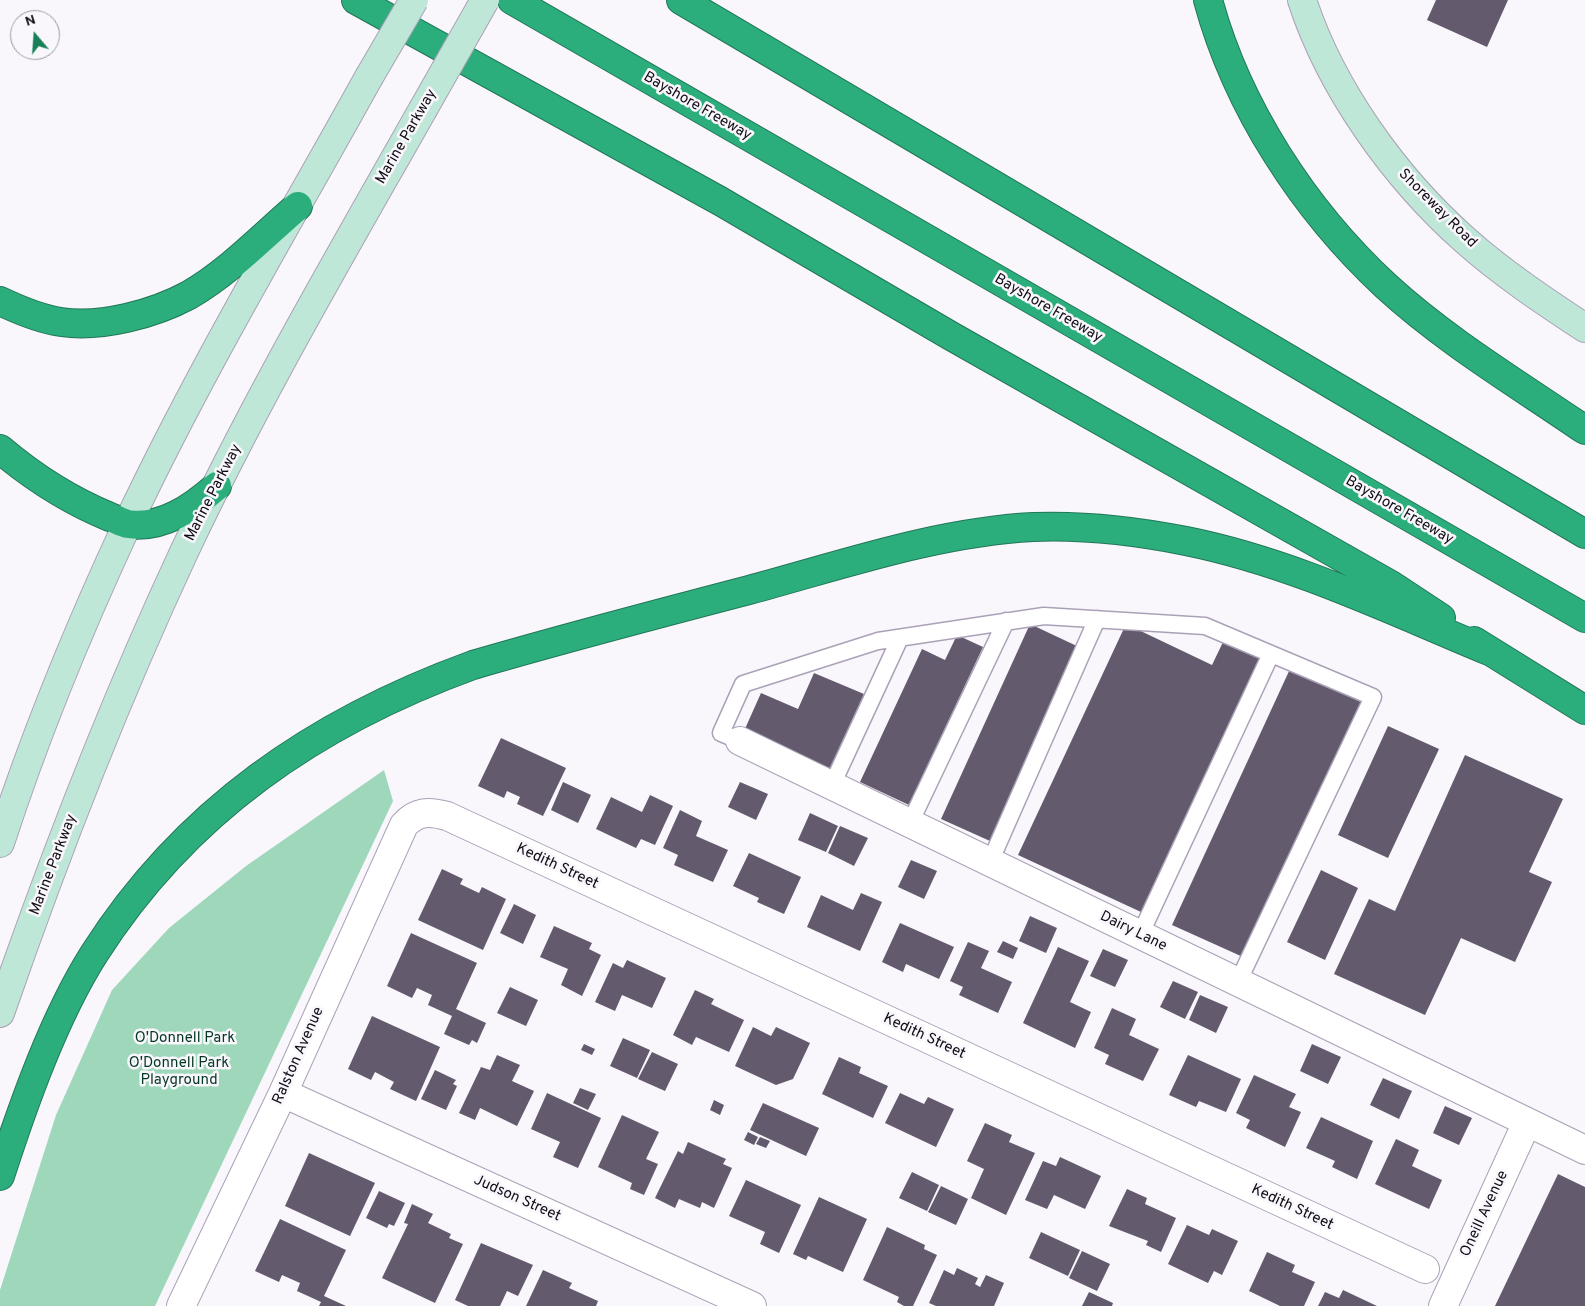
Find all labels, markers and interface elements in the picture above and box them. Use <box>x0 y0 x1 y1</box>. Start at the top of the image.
north arrow <box>10 10 60 60</box>
text: N <box>23 12 38 31</box>
street label: Bayshore Freeway <box>640 69 754 145</box>
street label: Marine Parkway <box>373 86 441 188</box>
street label: Shoreway Road <box>1394 166 1480 252</box>
street label: Bayshore Freeway <box>991 271 1105 347</box>
street label: Marine Parkway <box>182 441 246 545</box>
street label: Bayshore Freeway <box>1342 473 1456 549</box>
street label: Marine Parkway <box>26 812 82 918</box>
street label: Kedith Street <box>513 840 601 894</box>
street label: Dairy Lane <box>1097 908 1169 956</box>
street label: Ralston Avenue <box>270 1005 328 1107</box>
street label: Kedith Street <box>880 1010 968 1064</box>
park label: O'Donnell Park <box>135 1030 235 1048</box>
park label: O'Donnell Park Playground <box>129 1055 229 1090</box>
street label: Oneill Avenue <box>1457 1168 1513 1260</box>
street label: Judson Street <box>471 1172 563 1226</box>
street label: Kedith Street <box>1248 1181 1336 1235</box>

